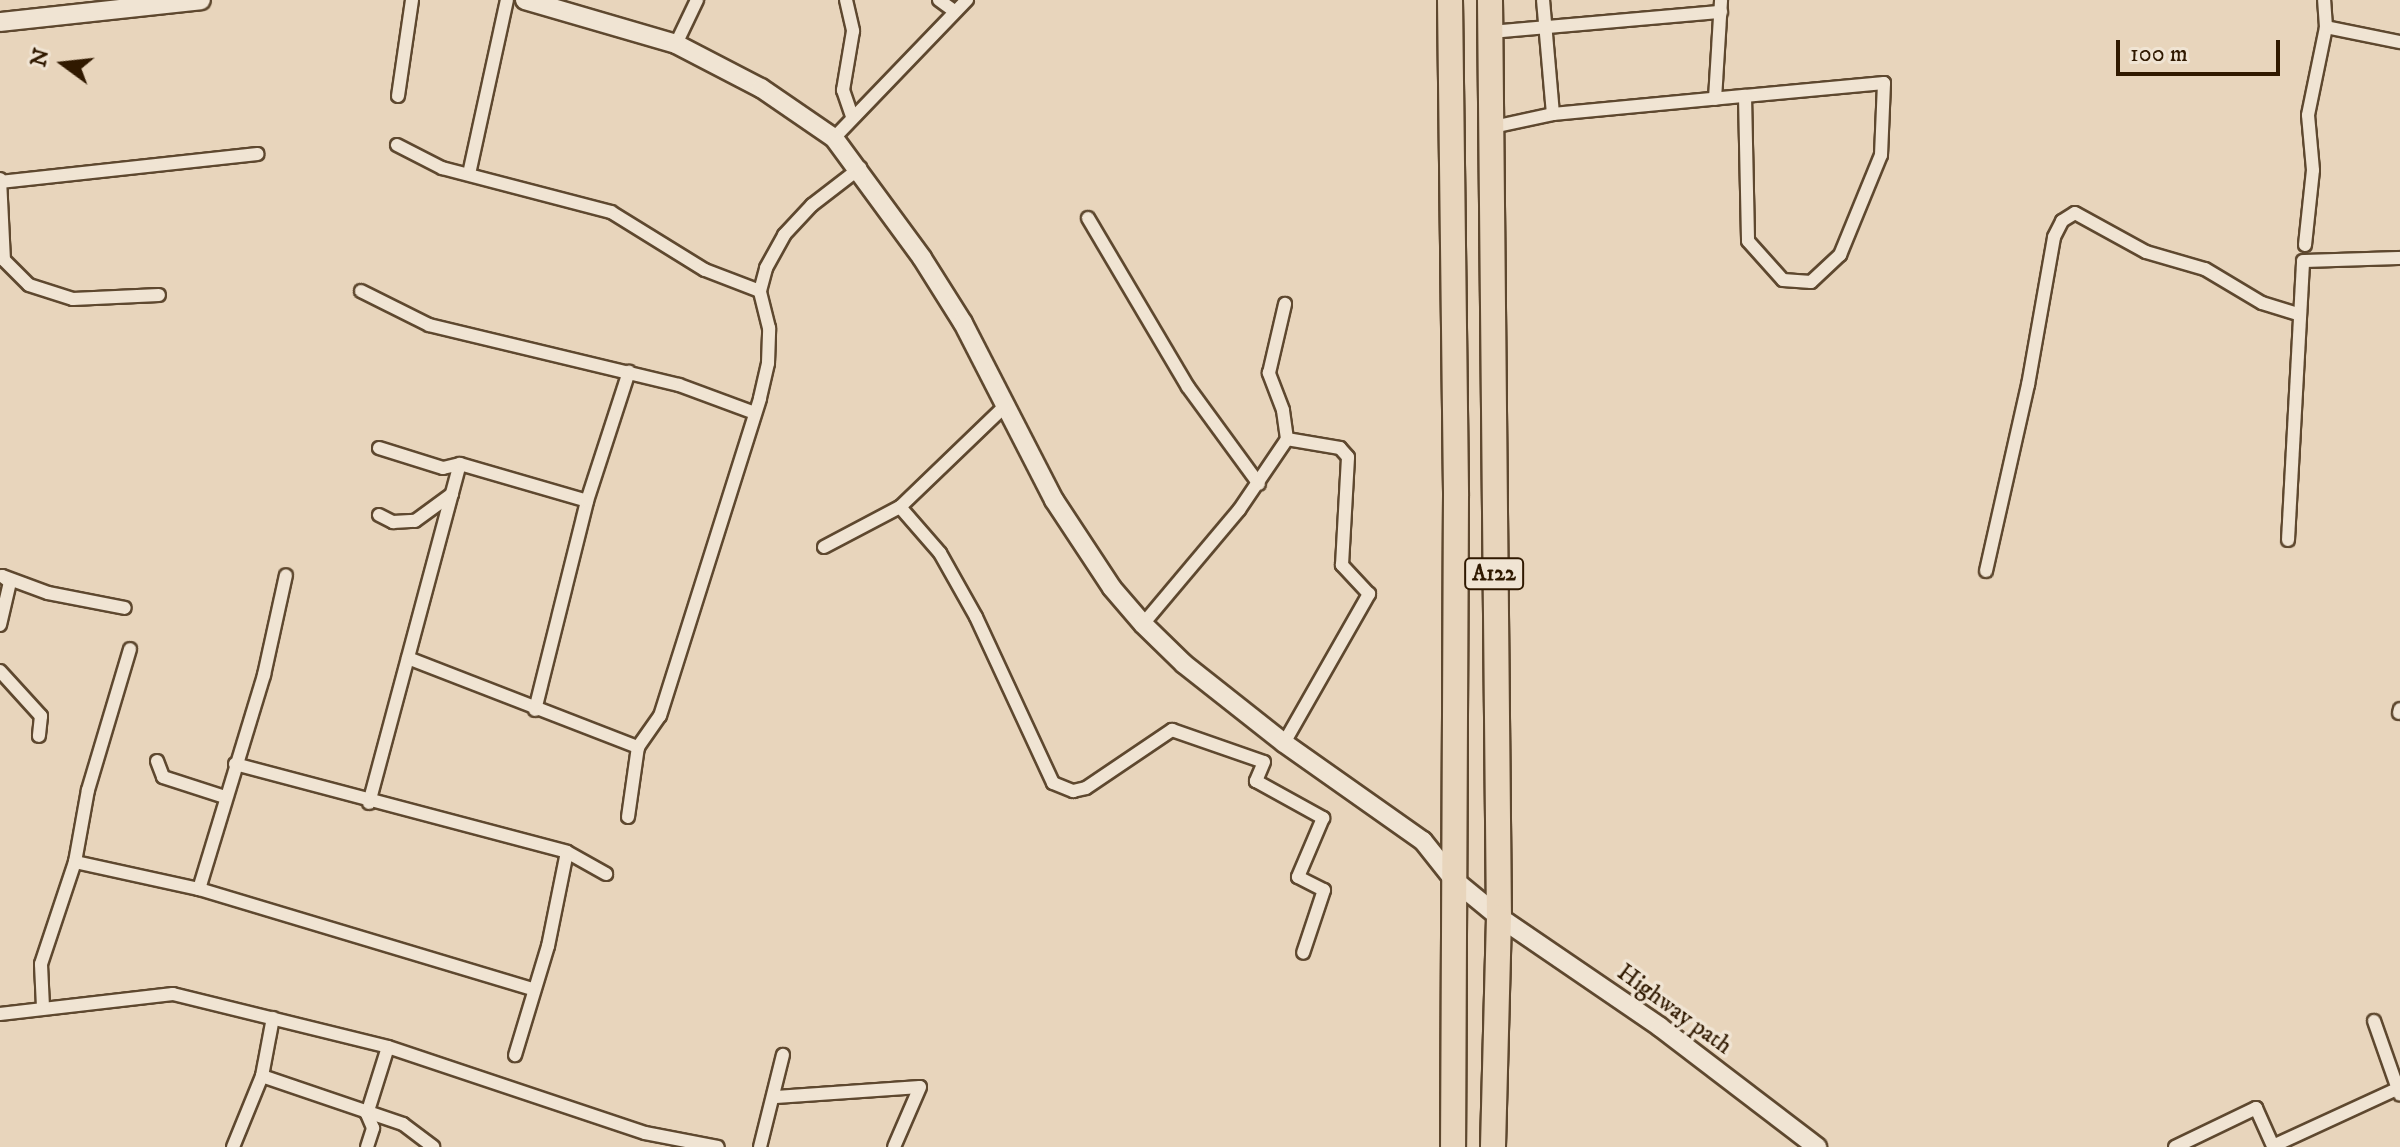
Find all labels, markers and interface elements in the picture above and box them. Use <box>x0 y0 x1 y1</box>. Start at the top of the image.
north arrow <box>24 24 104 104</box>
scale bar <box>2120 24 2284 74</box>
text: 100 m <box>2130 39 2188 69</box>
text: N <box>25 45 56 70</box>
road number: A122 <box>1464 556 1524 592</box>
street label: Highway path <box>1611 959 1737 1061</box>

